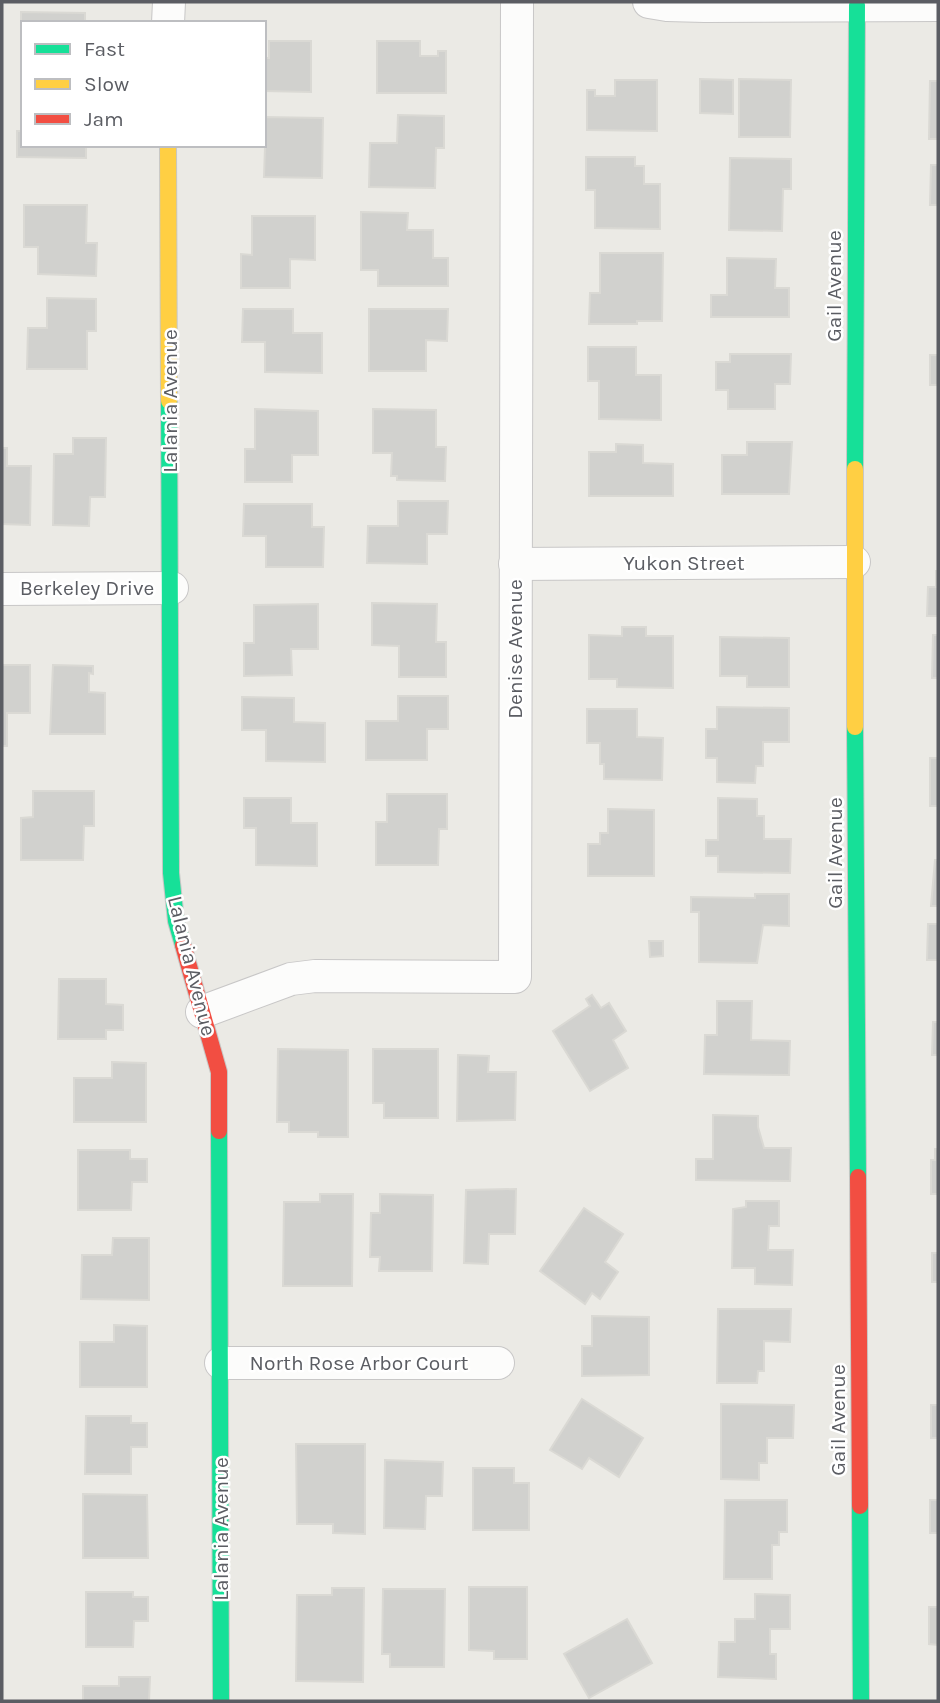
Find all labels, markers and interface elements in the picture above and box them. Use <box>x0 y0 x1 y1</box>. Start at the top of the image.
legend <box>21 21 266 147</box>
text: Fast <box>84 37 125 61</box>
text: Slow <box>84 72 129 96</box>
text: Jam <box>84 107 124 131</box>
street label: Gail Avenue <box>822 230 846 342</box>
street label: Lalania Avenue <box>158 329 182 473</box>
street label: Yukon Street <box>623 551 745 575</box>
street label: Berkeley Drive <box>20 576 154 600</box>
street label: Denise Avenue <box>503 579 527 719</box>
street label: Gail Avenue <box>823 797 847 909</box>
street label: Lalania Avenue <box>163 894 221 1038</box>
street label: North Rose Arbor Court <box>250 1351 469 1375</box>
street label: Gail Avenue <box>826 1364 850 1476</box>
street label: Lalania Avenue <box>209 1457 233 1601</box>

